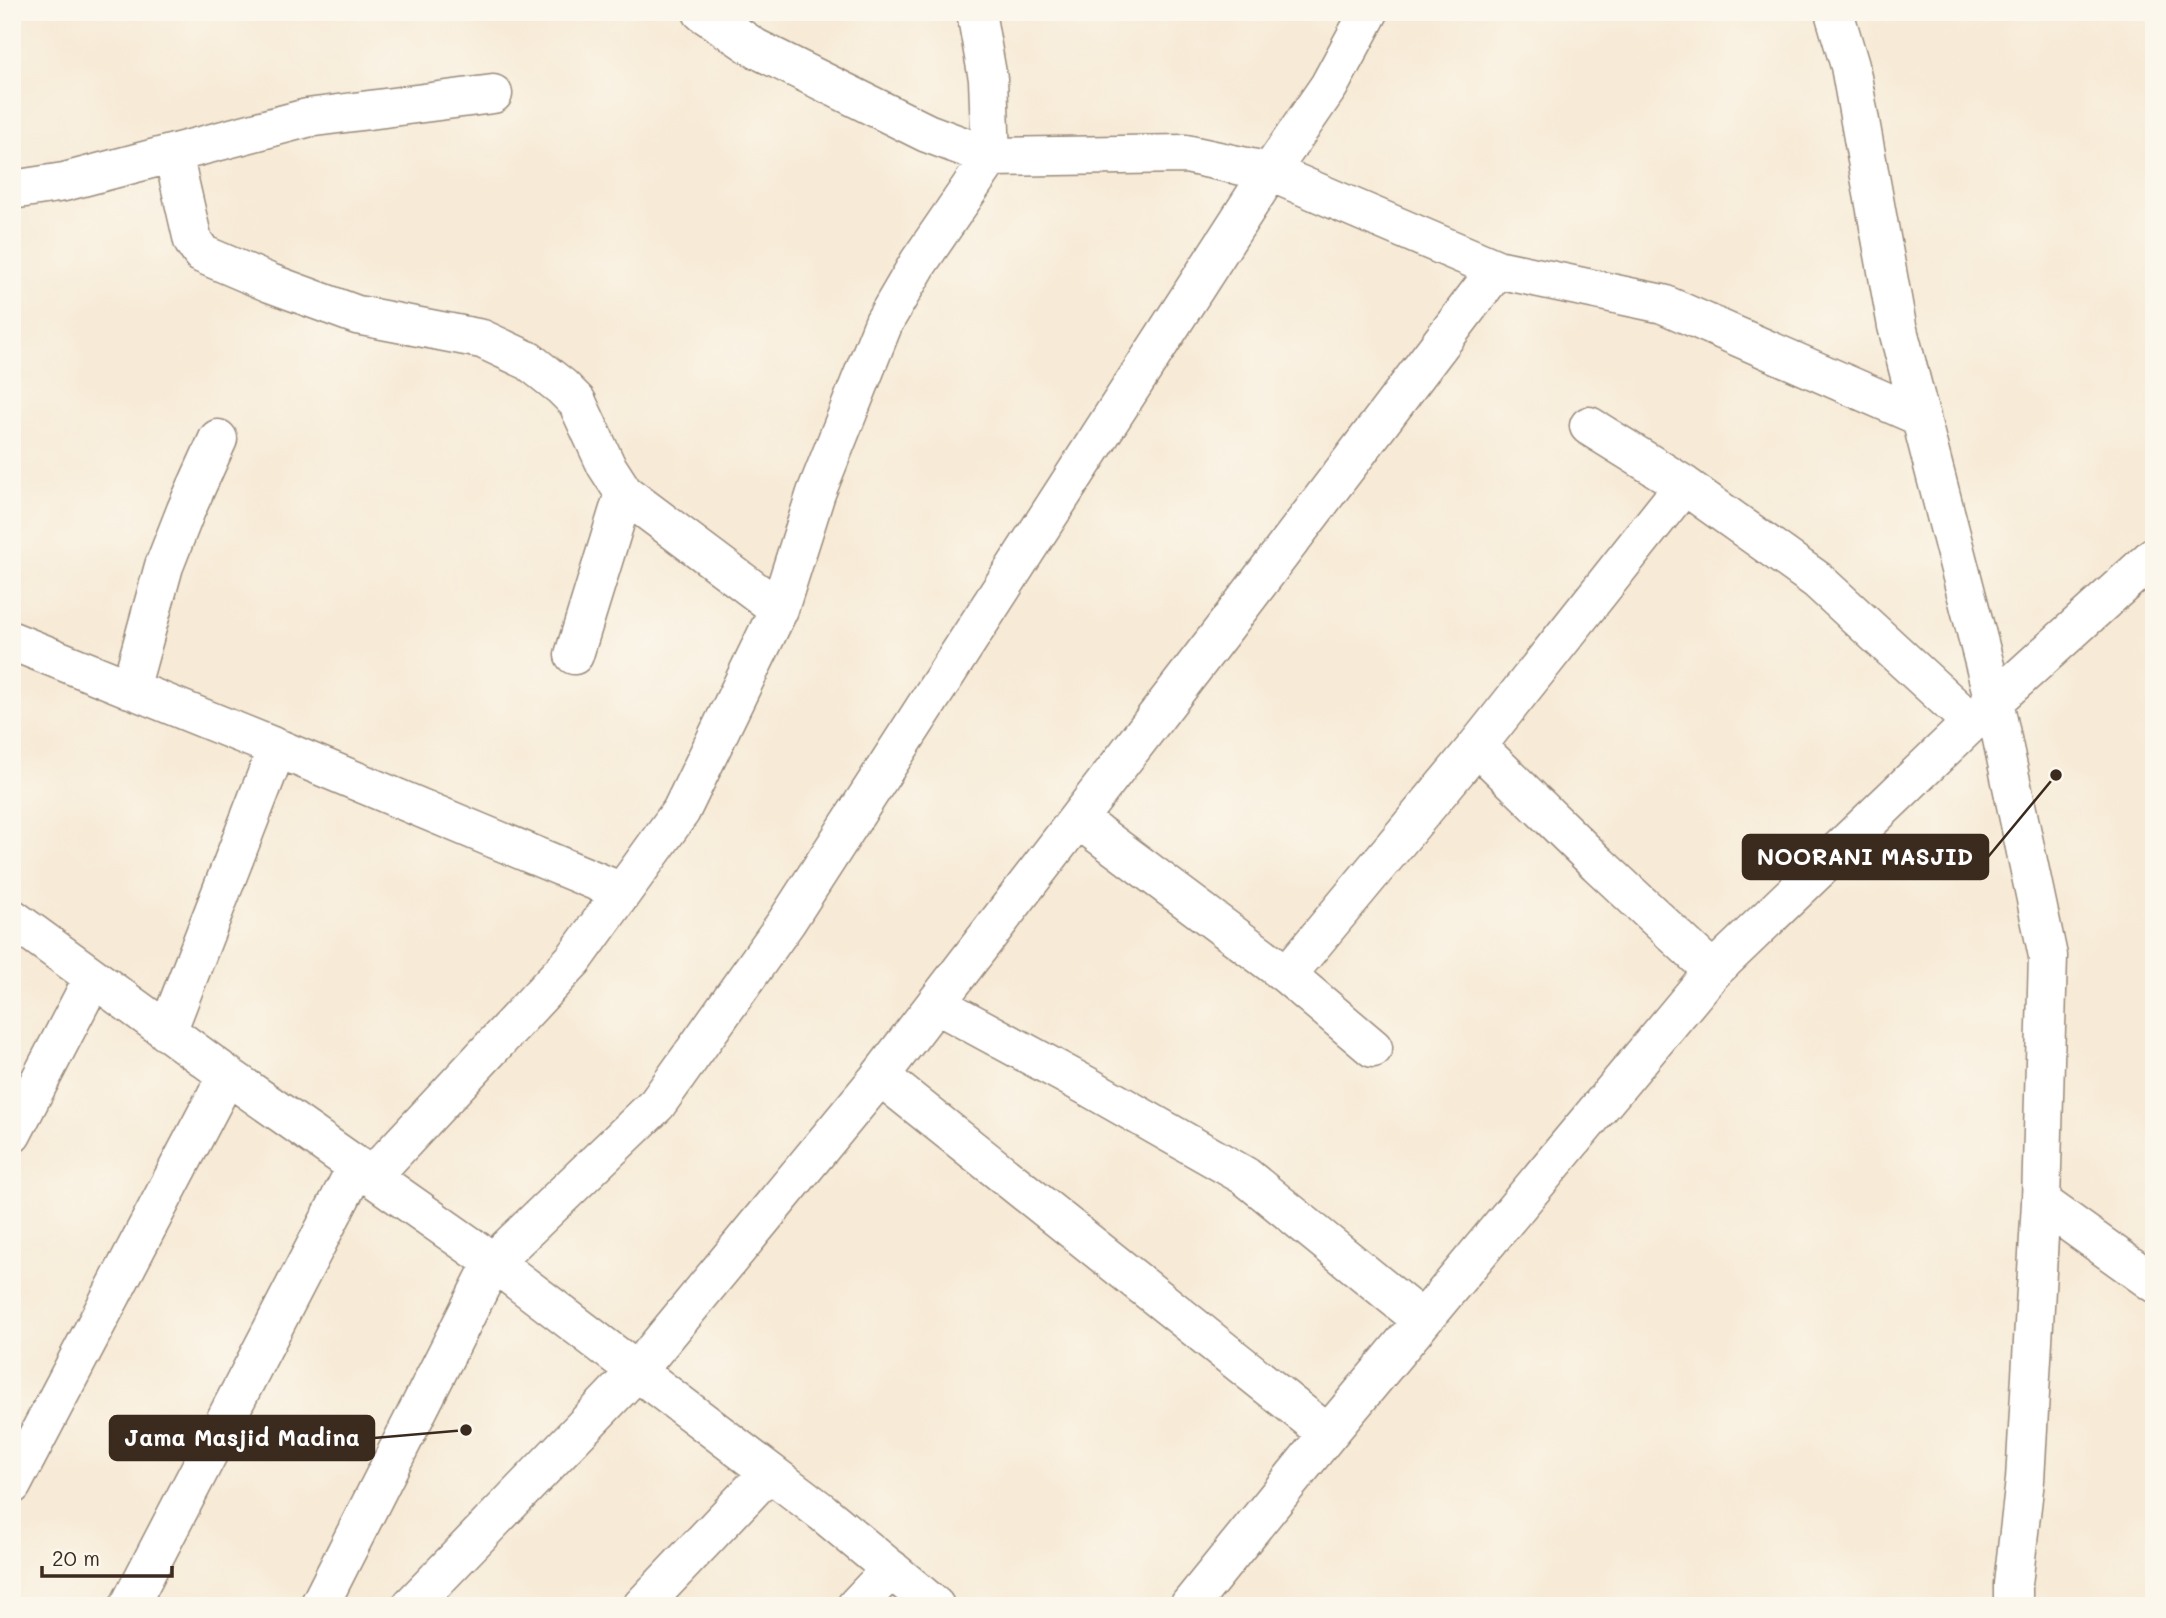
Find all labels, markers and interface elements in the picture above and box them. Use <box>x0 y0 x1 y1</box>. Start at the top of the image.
callout: NOORANI MASJID <box>1743 835 1988 879</box>
text: NOORANI MASJID <box>1757 841 1973 871</box>
callout: Jama Masjid Madina <box>110 1416 374 1460</box>
text: Jama Masjid Madina <box>124 1422 360 1452</box>
scale bar <box>42 1534 172 1578</box>
text: 20 m <box>52 1544 100 1571</box>

